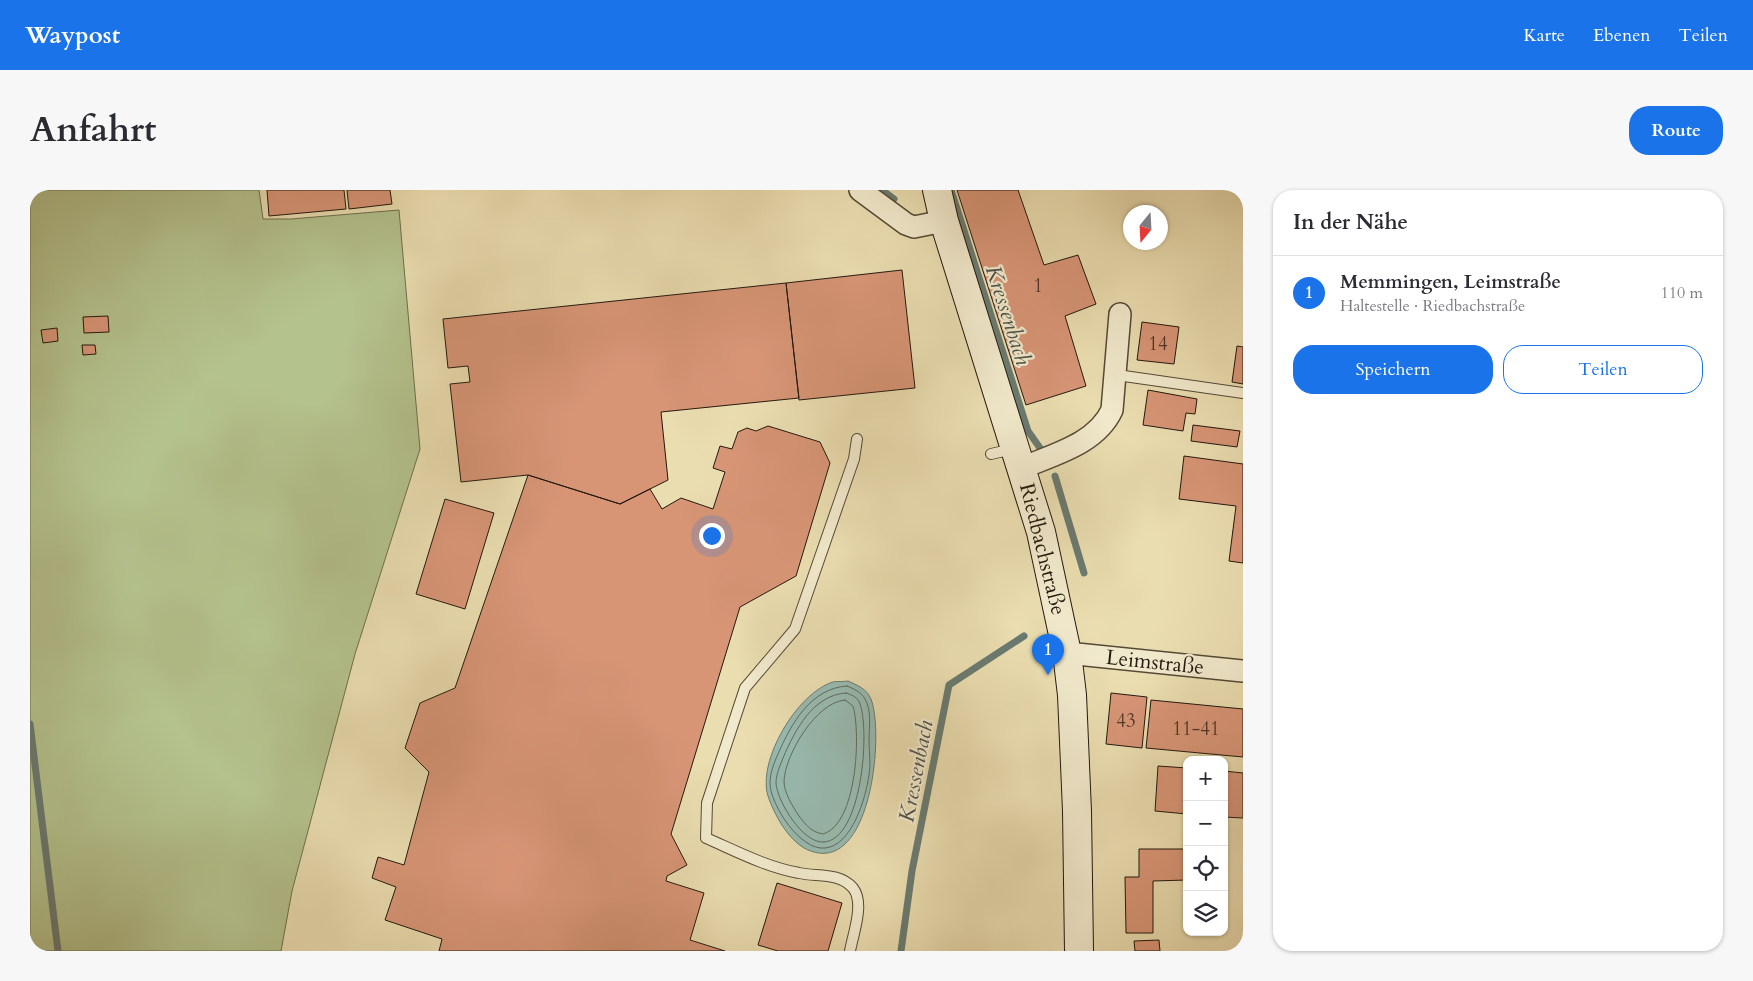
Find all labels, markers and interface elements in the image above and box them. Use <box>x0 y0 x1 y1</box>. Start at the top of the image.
text: Waypost <box>25 19 120 52</box>
text: Karte <box>1523 23 1565 48</box>
text: Ebenen <box>1593 23 1651 48</box>
text: Teilen <box>1679 23 1728 48</box>
text: Anfahrt <box>30 106 156 154</box>
button: Route <box>1629 106 1723 155</box>
north arrow <box>1123 205 1168 250</box>
text: In der Nähe <box>1293 208 1408 237</box>
water label: Kressenbach <box>978 262 1038 370</box>
text: Memmingen, Leimstraße <box>1340 269 1561 295</box>
house number: 1 <box>1033 273 1043 299</box>
text: 1 <box>1305 282 1313 304</box>
text: 110 m <box>1661 282 1703 304</box>
text: Haltestelle · Riedbachstraße <box>1340 295 1525 317</box>
house number: 14 <box>1148 331 1168 357</box>
button: Speichern <box>1293 345 1493 394</box>
button: Teilen <box>1503 345 1703 394</box>
street label: Riedbachstraße <box>1012 480 1073 618</box>
your location <box>699 523 725 549</box>
pin: 1 <box>1032 634 1064 675</box>
street label: Leimstraße <box>1105 643 1205 682</box>
house number: 43 <box>1116 708 1136 734</box>
house number: 11-41 <box>1172 716 1220 742</box>
water label: Kressenbach <box>891 717 941 825</box>
map controls <box>1183 756 1228 936</box>
button: + <box>1183 756 1228 801</box>
button: − <box>1183 801 1228 846</box>
button: locate <box>1183 846 1228 891</box>
button: layers <box>1183 891 1228 936</box>

